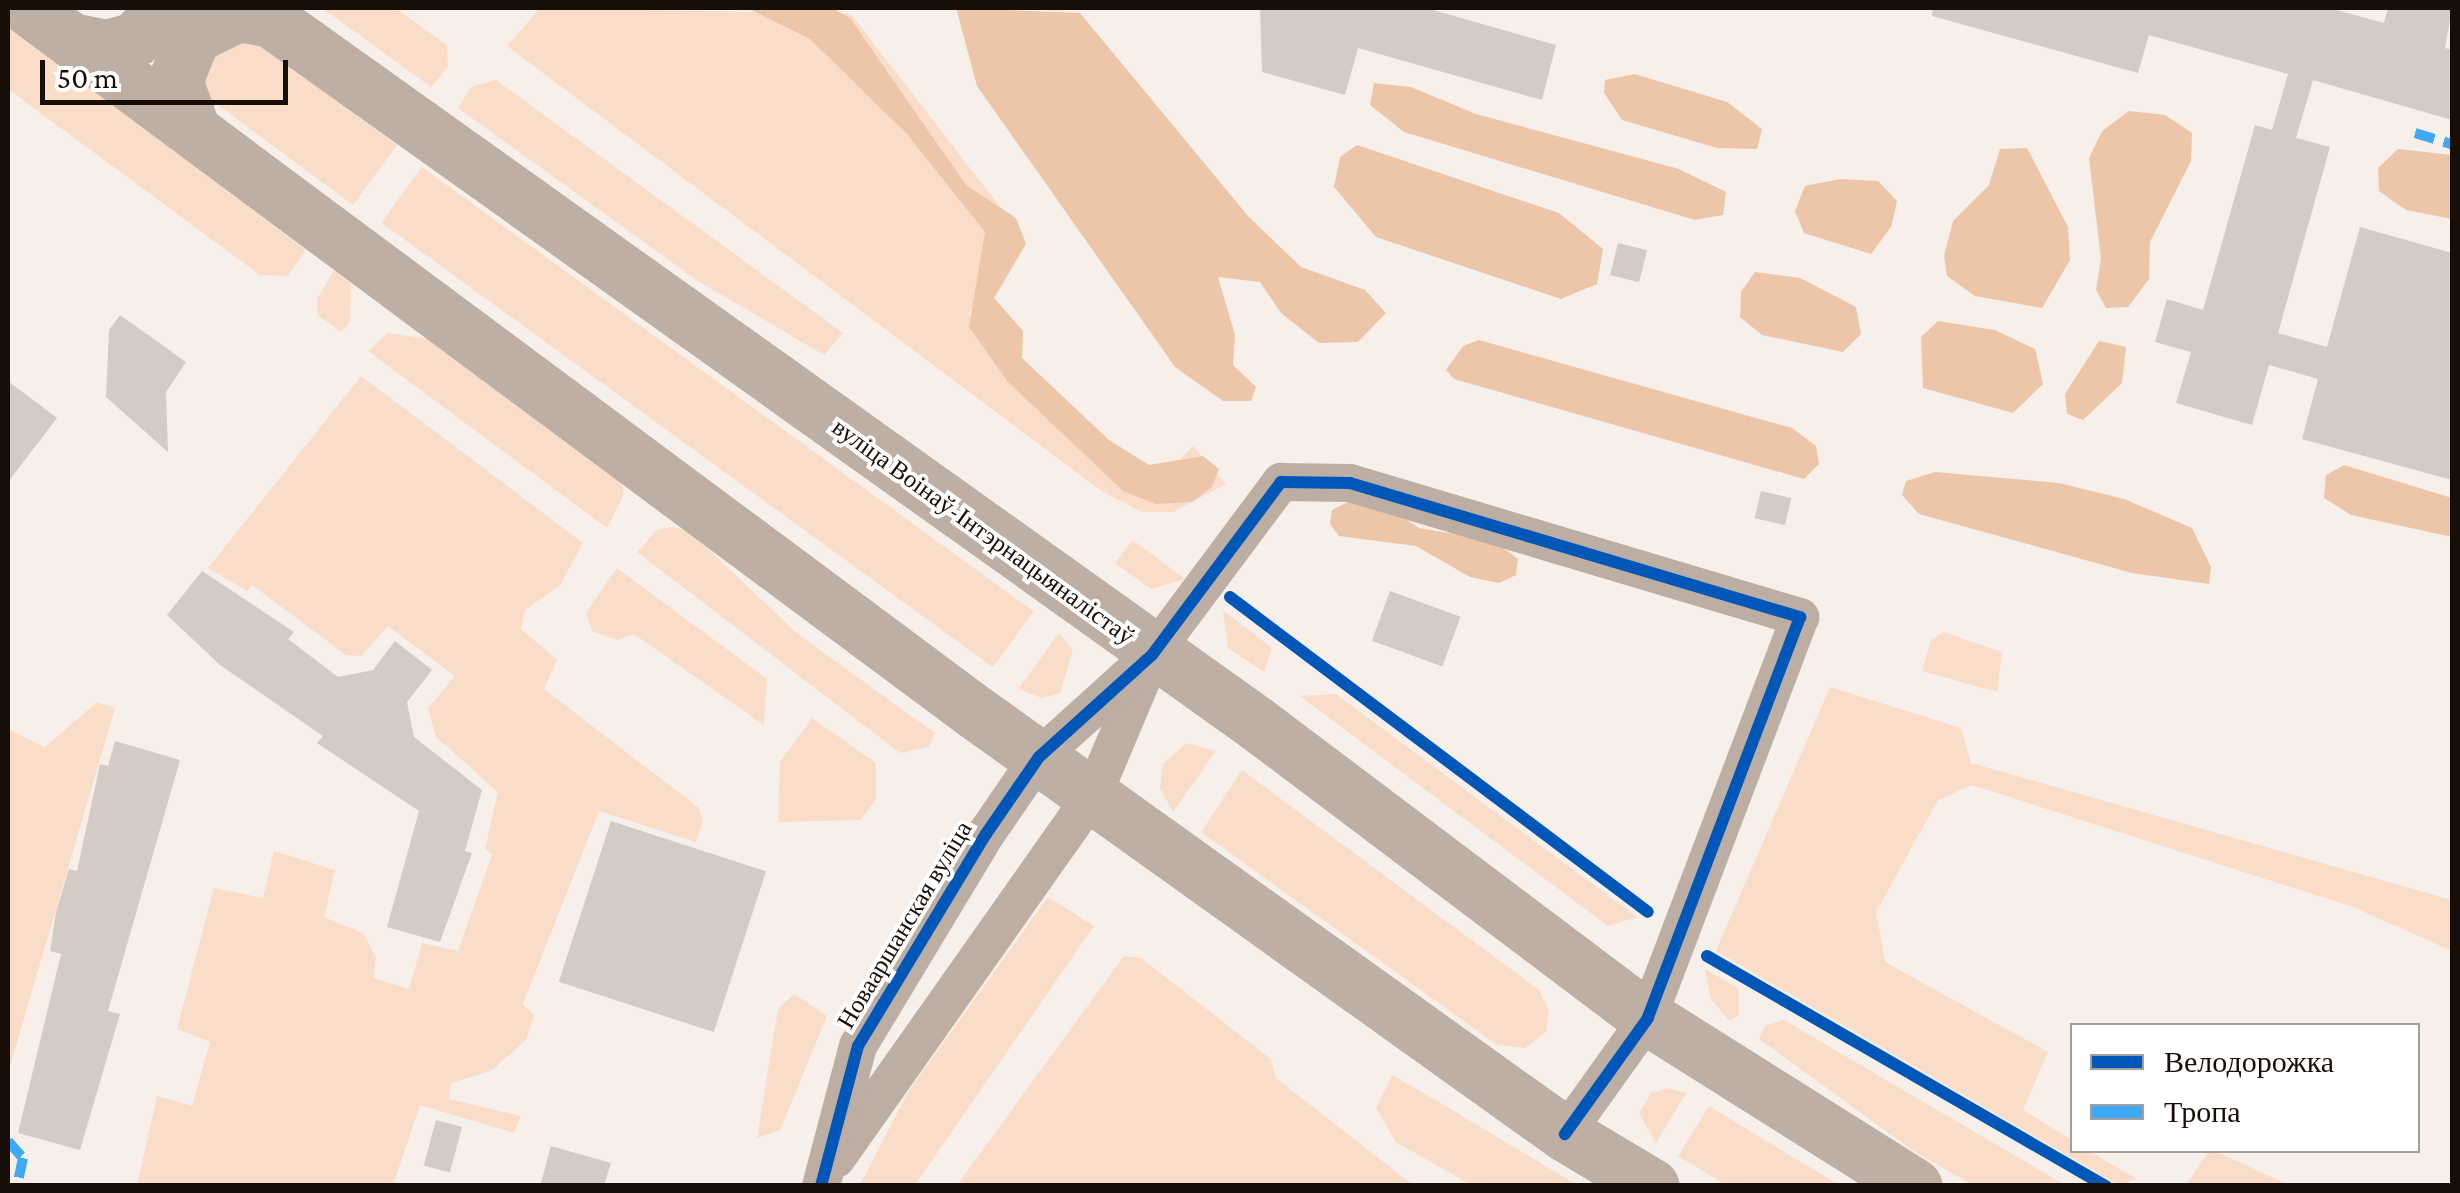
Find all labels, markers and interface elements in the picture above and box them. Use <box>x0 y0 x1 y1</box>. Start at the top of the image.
scale bar <box>45 40 292 102</box>
text: 50 m <box>57 61 118 94</box>
street label: вуліца Воінаў-Інтэрнацыяналістаў <box>826 412 1140 652</box>
street label: Новааршанская вуліца <box>831 816 979 1034</box>
legend <box>2070 1023 2420 1153</box>
text: Велодорожка <box>2164 1045 2334 1078</box>
text: Тропа <box>2164 1095 2241 1128</box>

